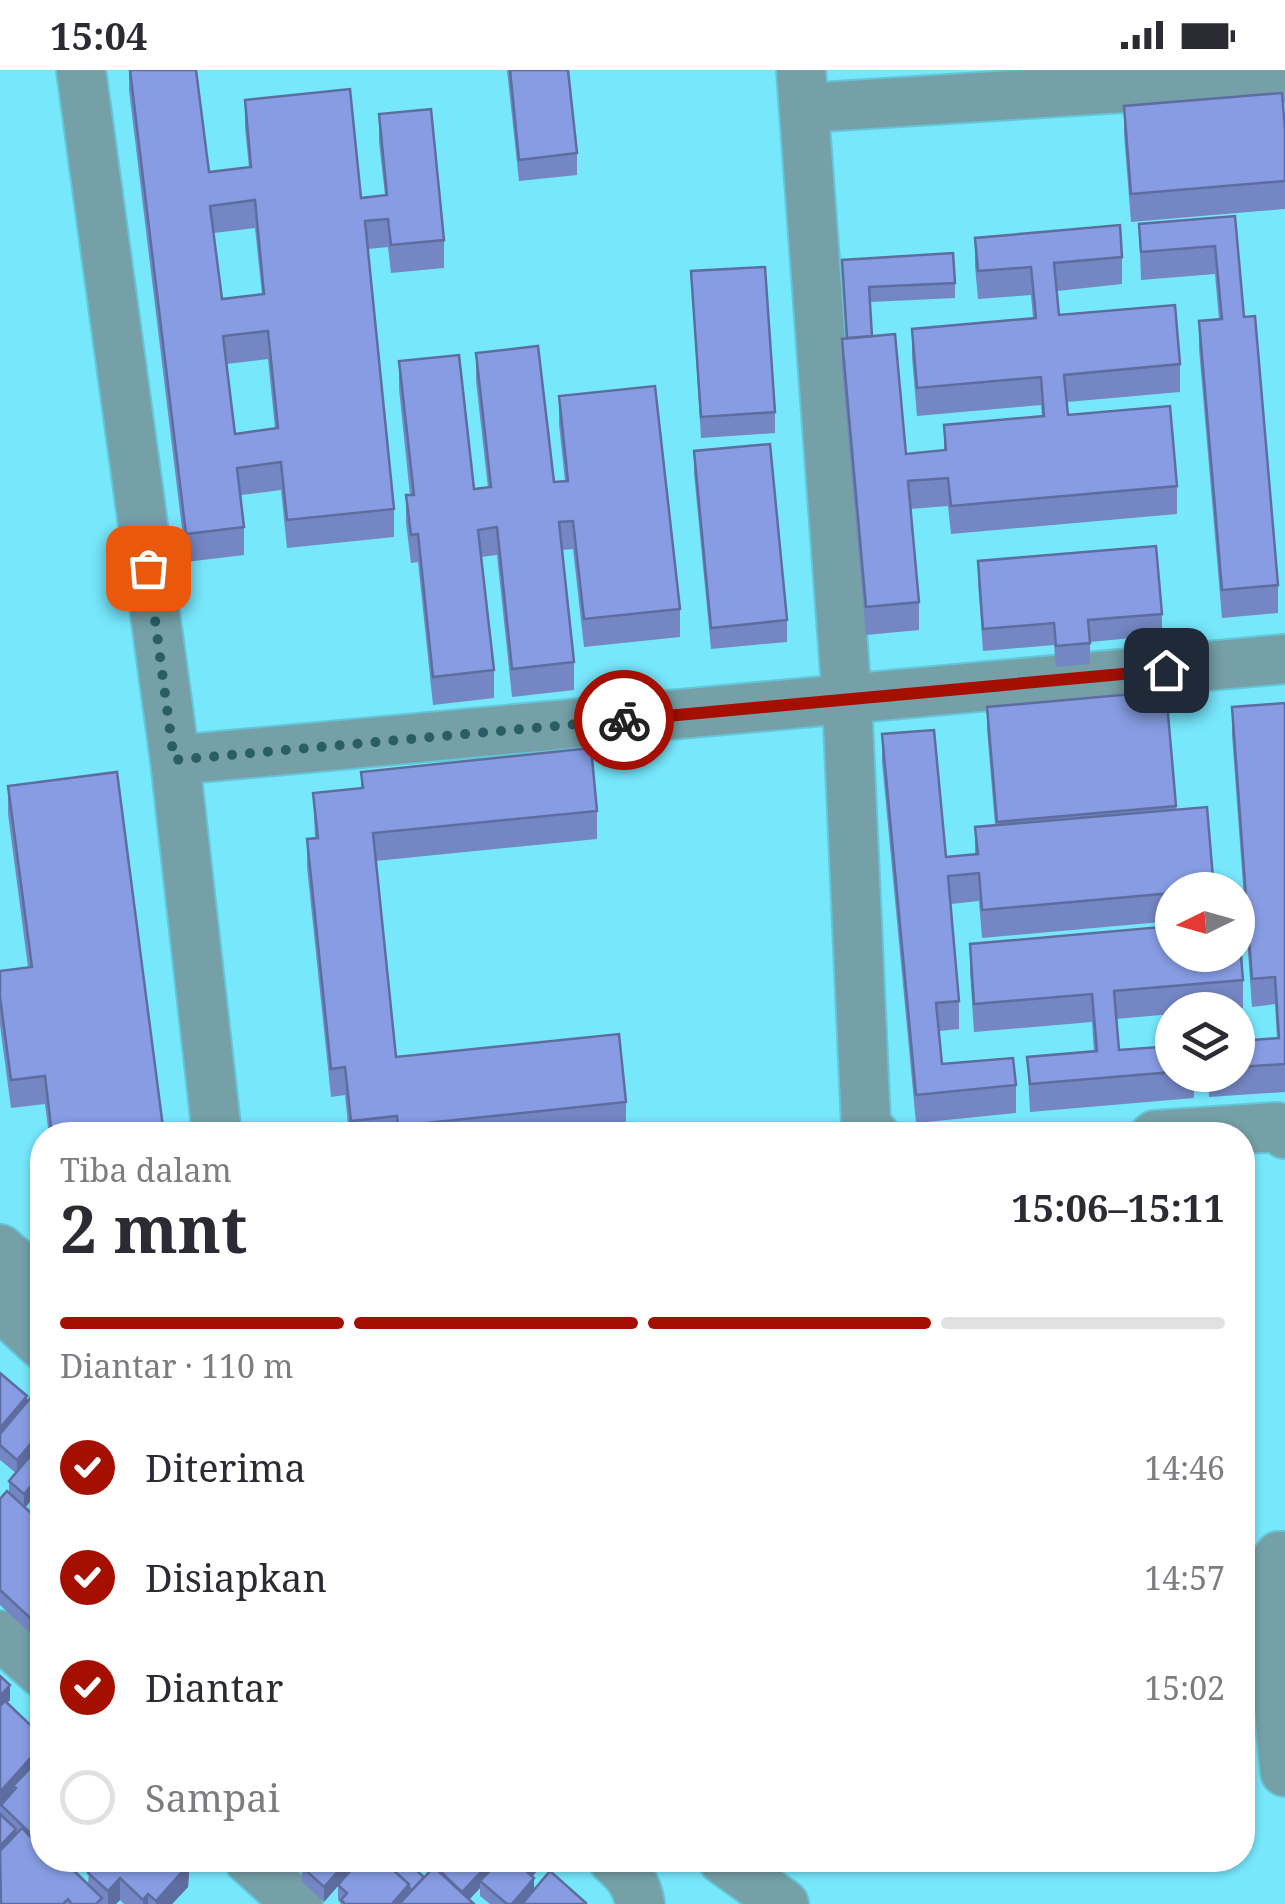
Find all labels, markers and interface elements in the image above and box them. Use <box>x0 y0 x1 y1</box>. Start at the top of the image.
text: 15:04 <box>50 9 147 61</box>
pin <box>106 526 191 611</box>
icon: bag <box>121 541 176 596</box>
pin <box>1124 628 1209 713</box>
icon: home <box>1139 643 1194 698</box>
courier <box>574 670 674 770</box>
icon: bike <box>597 693 652 748</box>
north arrow <box>1155 872 1255 972</box>
map controls <box>1155 872 1255 1092</box>
button: layers <box>1155 992 1255 1092</box>
text: Tiba dalam <box>60 1148 232 1191</box>
text: 15:06–15:11 <box>1011 1181 1225 1233</box>
text: 2 mnt <box>60 1184 247 1272</box>
text: Diantar · 110 m <box>60 1344 293 1387</box>
icon: check <box>60 1440 115 1495</box>
text: Diterima <box>145 1441 306 1493</box>
text: 14:46 <box>1144 1446 1225 1489</box>
icon: check <box>60 1550 115 1605</box>
text: Disiapkan <box>145 1551 327 1603</box>
text: 14:57 <box>1144 1556 1225 1599</box>
icon: check <box>60 1660 115 1715</box>
text: Diantar <box>145 1661 283 1713</box>
text: 15:02 <box>1144 1666 1225 1709</box>
text: Sampai <box>145 1771 280 1823</box>

